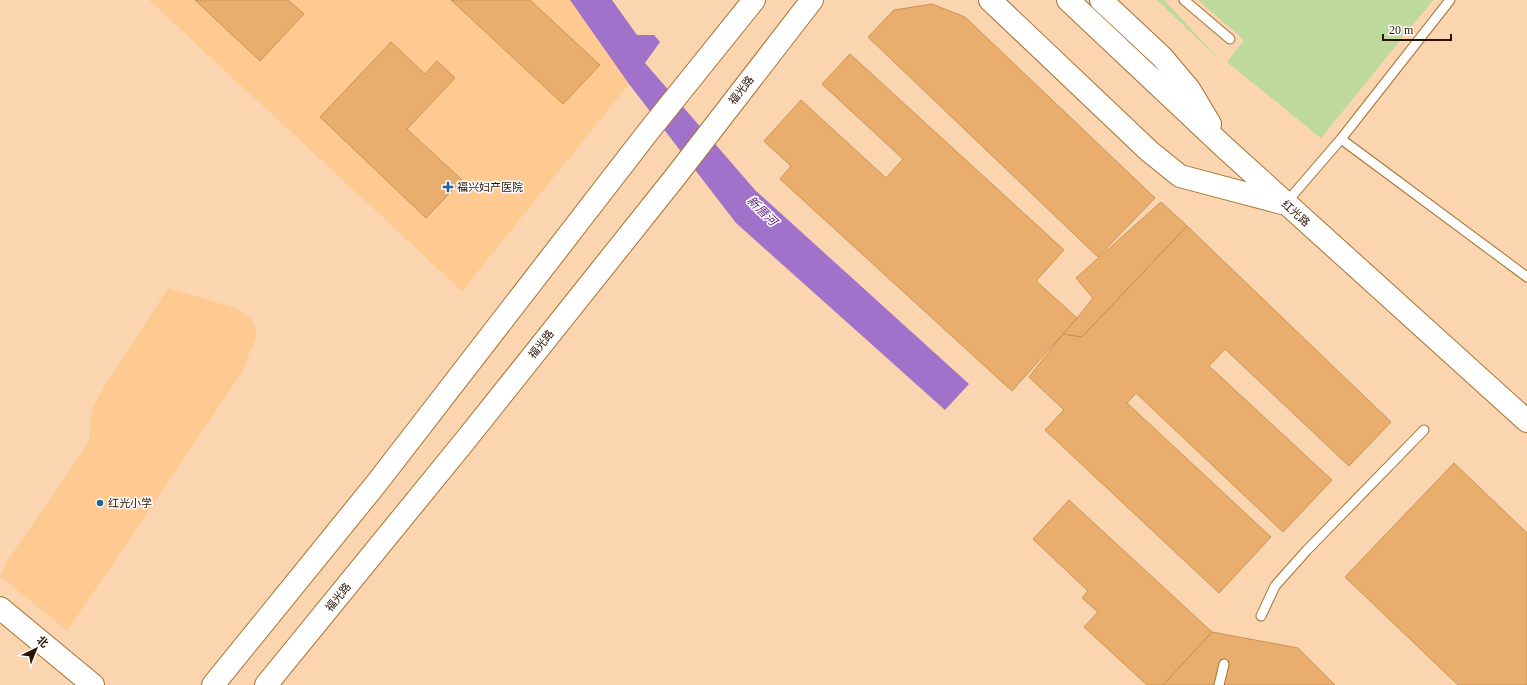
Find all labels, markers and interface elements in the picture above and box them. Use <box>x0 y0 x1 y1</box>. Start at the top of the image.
scale bar <box>1383 16 1451 42</box>
text: 20 m <box>1389 23 1414 37</box>
street label: 福光路 <box>726 73 756 107</box>
marker: 福兴妇产医院 <box>442 181 454 193</box>
place label: 福兴妇产医院 <box>457 181 523 193</box>
water label: 新厝河 <box>744 193 781 230</box>
street label: 红光路 <box>1280 198 1312 228</box>
street label: 福光路 <box>526 327 556 361</box>
place label: 红光小学 <box>108 497 152 509</box>
marker: 红光小学 <box>95 498 105 508</box>
street label: 福光路 <box>323 580 353 614</box>
north arrow <box>16 629 56 669</box>
text: 北 <box>35 634 51 650</box>

